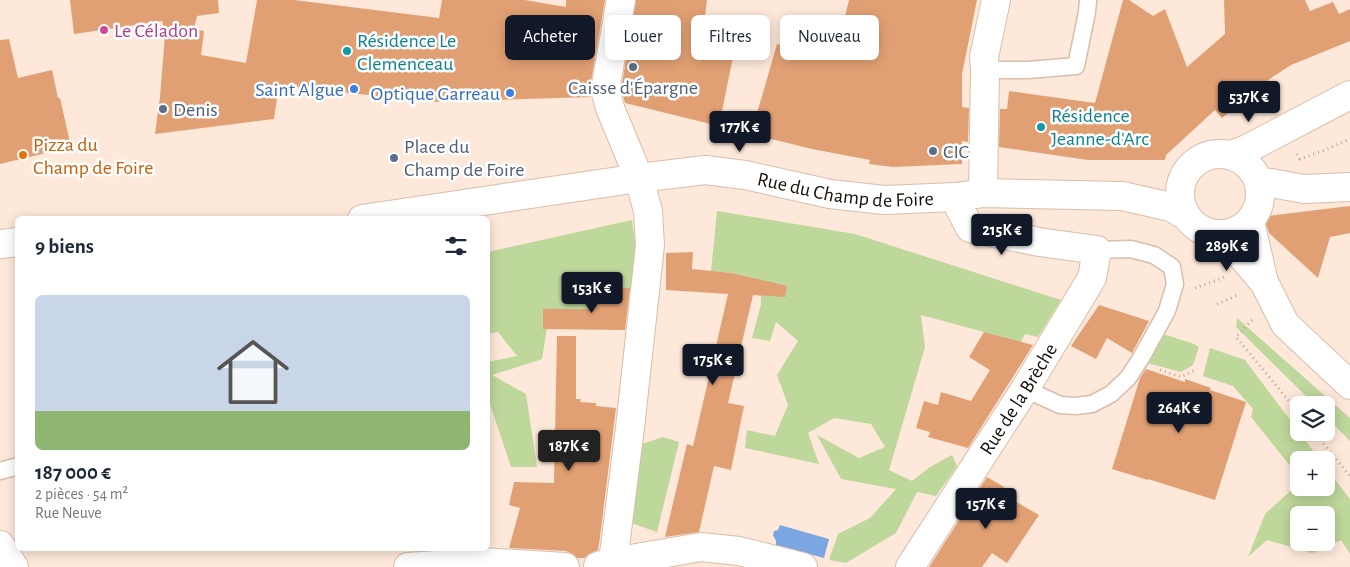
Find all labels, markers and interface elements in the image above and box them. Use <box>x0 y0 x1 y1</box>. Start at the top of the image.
chip: Acheter <box>505 15 595 60</box>
chip: Louer <box>605 15 681 60</box>
chip: Filtres <box>691 15 770 60</box>
chip: Nouveau <box>780 15 879 60</box>
place label: Le Céladon <box>114 21 198 41</box>
marker: Le Céladon <box>98 24 110 36</box>
place label: Résidence Le Clemenceau <box>357 31 456 74</box>
marker: Résidence Le Clemenceau <box>341 45 353 57</box>
marker: Caisse d'Épargne <box>627 61 639 73</box>
place label: Caisse d'Épargne <box>568 77 698 98</box>
place label: Saint Algue <box>255 80 344 100</box>
pin: 537K € <box>1208 80 1290 123</box>
marker: Saint Algue <box>348 83 360 95</box>
place label: Optique Garreau <box>371 84 500 104</box>
marker: Optique Garreau <box>504 87 516 99</box>
text: 537K € <box>1229 89 1269 105</box>
place label: Denis <box>173 100 218 120</box>
marker: Denis <box>157 103 169 115</box>
place label: Résidence Jeanne-d'Arc <box>1051 106 1149 149</box>
pin: 177K € <box>699 110 781 153</box>
text: 177K € <box>721 119 759 135</box>
marker: Résidence Jeanne-d'Arc <box>1035 121 1047 133</box>
place label: Pizza du Champ de Foire <box>33 135 153 178</box>
place label: Place du Champ de Foire <box>404 137 524 180</box>
place label: CIC <box>943 142 969 162</box>
marker: CIC <box>927 145 939 157</box>
marker: Pizza du Champ de Foire <box>17 149 29 161</box>
marker: Place du Champ de Foire <box>388 152 400 164</box>
street label: Rue du Champ de Foire <box>756 169 934 211</box>
pin: 215K € <box>961 214 1043 256</box>
text: 215K € <box>982 222 1022 238</box>
pin: 289K € <box>1186 230 1268 272</box>
icon: filters <box>442 232 470 260</box>
text: 9 biens <box>35 236 94 257</box>
text: 289K € <box>1206 238 1248 254</box>
pin: 153K € <box>551 272 633 314</box>
text: 153K € <box>573 280 611 296</box>
icon: home <box>208 327 298 417</box>
street label: Rue de la Brèche <box>976 340 1061 459</box>
pin: 175K € <box>672 344 754 386</box>
text: 175K € <box>694 352 732 368</box>
pin: 264K € <box>1138 392 1220 434</box>
map controls <box>1290 396 1335 551</box>
button: layers <box>1290 396 1335 441</box>
text: 264K € <box>1158 400 1200 416</box>
pin: 187K € <box>528 430 610 472</box>
text: 187K € <box>549 438 589 454</box>
button: + <box>1290 451 1335 496</box>
text: 187 000 € <box>35 462 111 483</box>
text: 2 pièces · 54 m² <box>35 486 128 502</box>
pin: 157K € <box>945 488 1027 530</box>
text: 157K € <box>967 496 1005 512</box>
text: Rue Neuve <box>35 505 102 521</box>
button: − <box>1290 506 1335 551</box>

